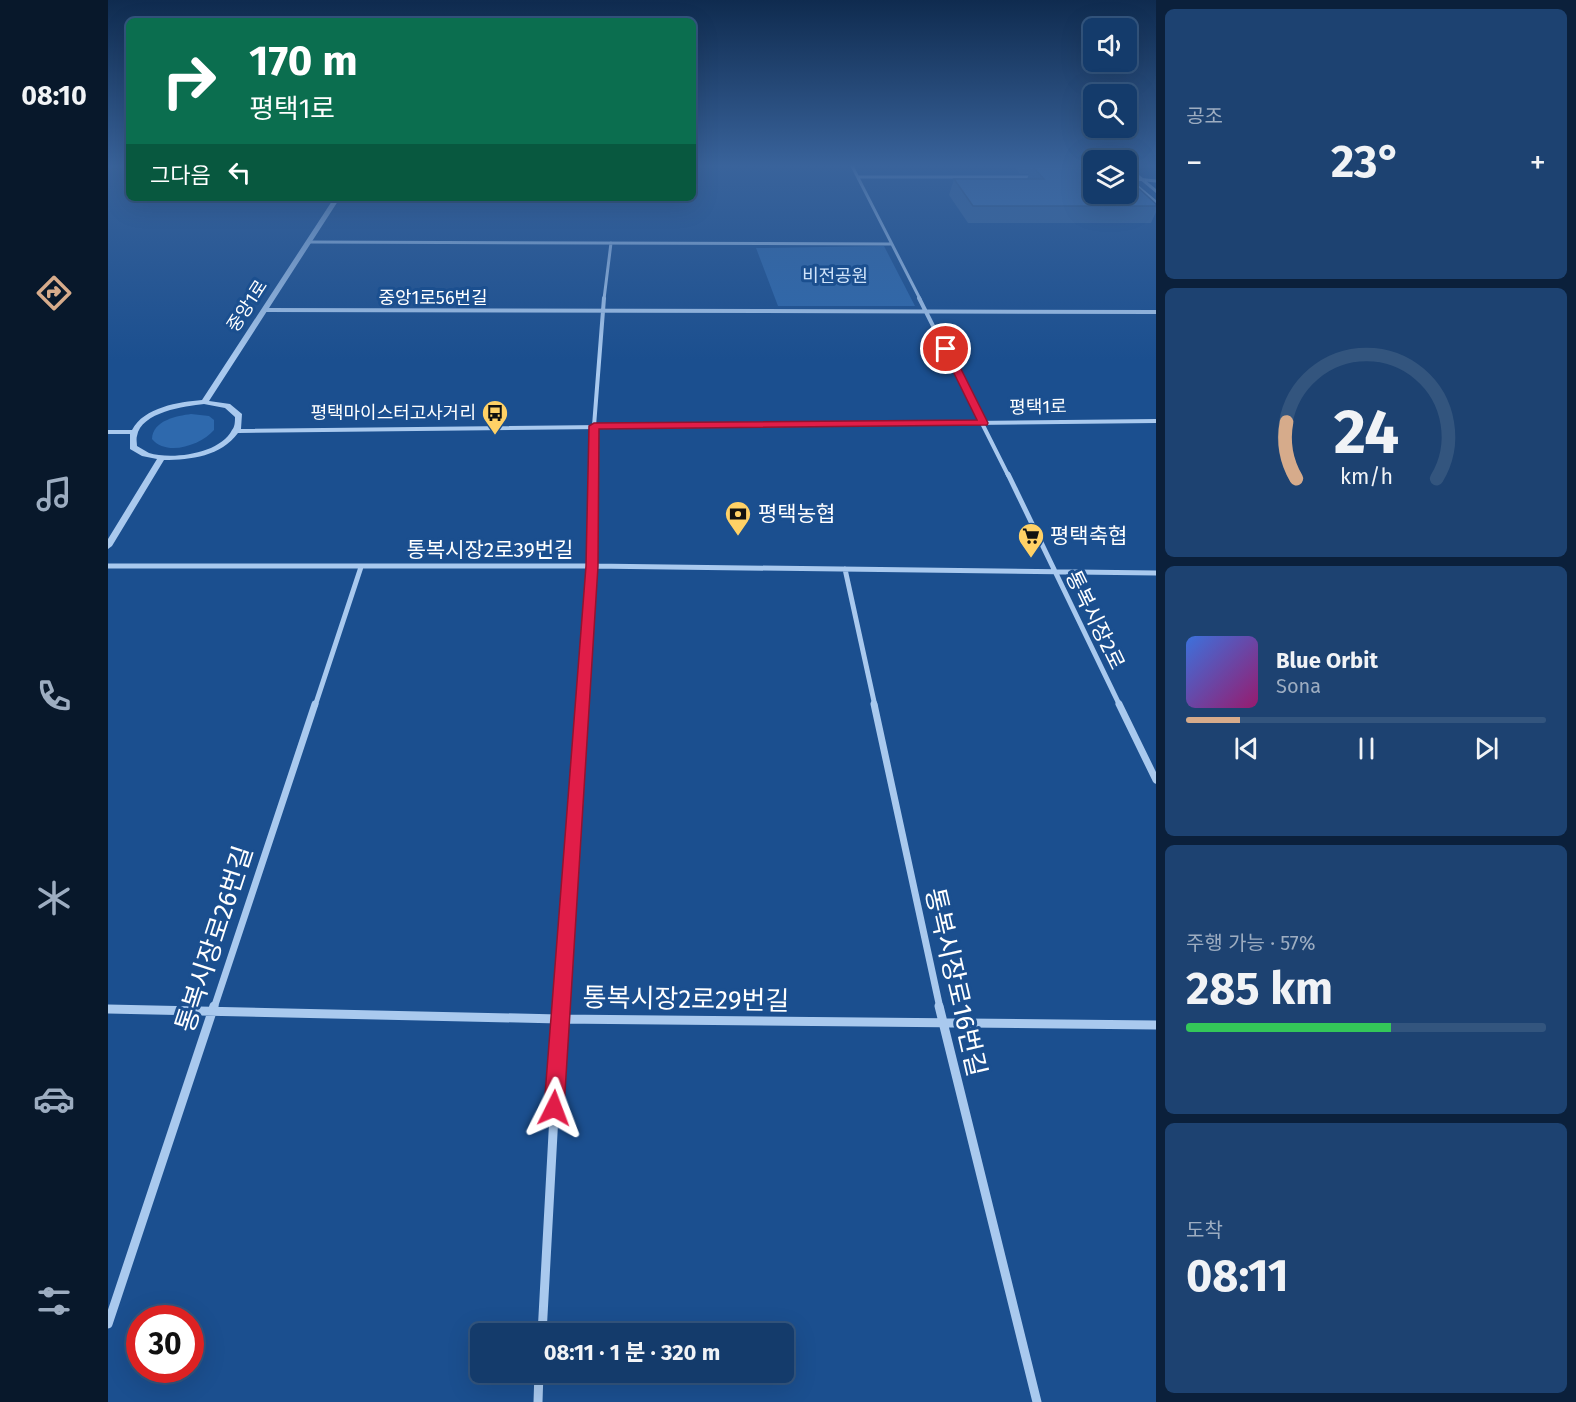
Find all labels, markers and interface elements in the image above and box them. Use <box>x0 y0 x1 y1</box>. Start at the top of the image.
map controls <box>1083 18 1137 204</box>
button: sound <box>1083 18 1137 72</box>
text: 170 m <box>249 36 358 86</box>
icon: right <box>150 42 228 120</box>
text: 08:10 <box>21 80 87 112</box>
button: search <box>1083 84 1137 138</box>
text: 평택1로 <box>249 93 335 125</box>
text: 공조 <box>1186 104 1223 128</box>
text: 23° <box>1331 135 1401 189</box>
text: − <box>1186 143 1203 183</box>
text: + <box>1530 143 1546 183</box>
button: layers <box>1083 150 1137 204</box>
icon: left <box>223 156 256 189</box>
text: 그다음 <box>150 162 211 189</box>
park label: 비전공원 <box>802 265 868 287</box>
icon: directions <box>33 272 75 314</box>
street label: 중앙1로 <box>222 276 272 336</box>
street label: 중앙1로56번길 <box>378 287 488 309</box>
pin <box>920 323 971 374</box>
icon: arrive <box>929 332 962 365</box>
street label: 평택1로 <box>1009 396 1067 418</box>
text: 24 <box>1333 396 1399 471</box>
bus stop icon: 평택마이스터고사거리 <box>480 398 510 436</box>
place label: 평택마이스터고사거리 <box>310 402 476 424</box>
text: km/h <box>1339 465 1393 491</box>
icon: music <box>33 473 75 515</box>
bank icon: 평택농협 <box>723 499 753 537</box>
place label: 평택농협 <box>758 501 835 527</box>
supermarket icon: 평택축협 <box>1016 521 1046 559</box>
place label: 평택축협 <box>1050 523 1127 549</box>
street label: 통복시장2로39번길 <box>407 537 573 563</box>
street label: 통복시장2로 <box>1060 566 1130 674</box>
text: Blue Orbit <box>1276 647 1378 674</box>
text: Sona <box>1276 674 1321 698</box>
icon: phone <box>33 675 75 717</box>
icon: previous <box>1230 732 1263 765</box>
icon: pause <box>1350 732 1383 765</box>
icon: next <box>1470 732 1503 765</box>
street label: 통복시장로26번길 <box>170 842 259 1036</box>
icon: climate <box>33 877 75 919</box>
street label: 통복시장로16번길 <box>919 885 992 1079</box>
text: 주행 가능 · 57% <box>1186 931 1315 955</box>
text: 285 km <box>1186 962 1333 1016</box>
street label: 통복시장2로29번길 <box>582 982 790 1017</box>
position arrow <box>522 1076 586 1140</box>
icon: car <box>33 1078 75 1120</box>
text: 도착 <box>1186 1218 1223 1242</box>
text: 08:11 <box>1186 1249 1289 1303</box>
icon: filters <box>33 1280 75 1322</box>
speed limit sign: 30 <box>126 1305 204 1383</box>
text: 08:11 · 1 분 · 320 m <box>544 1339 720 1366</box>

